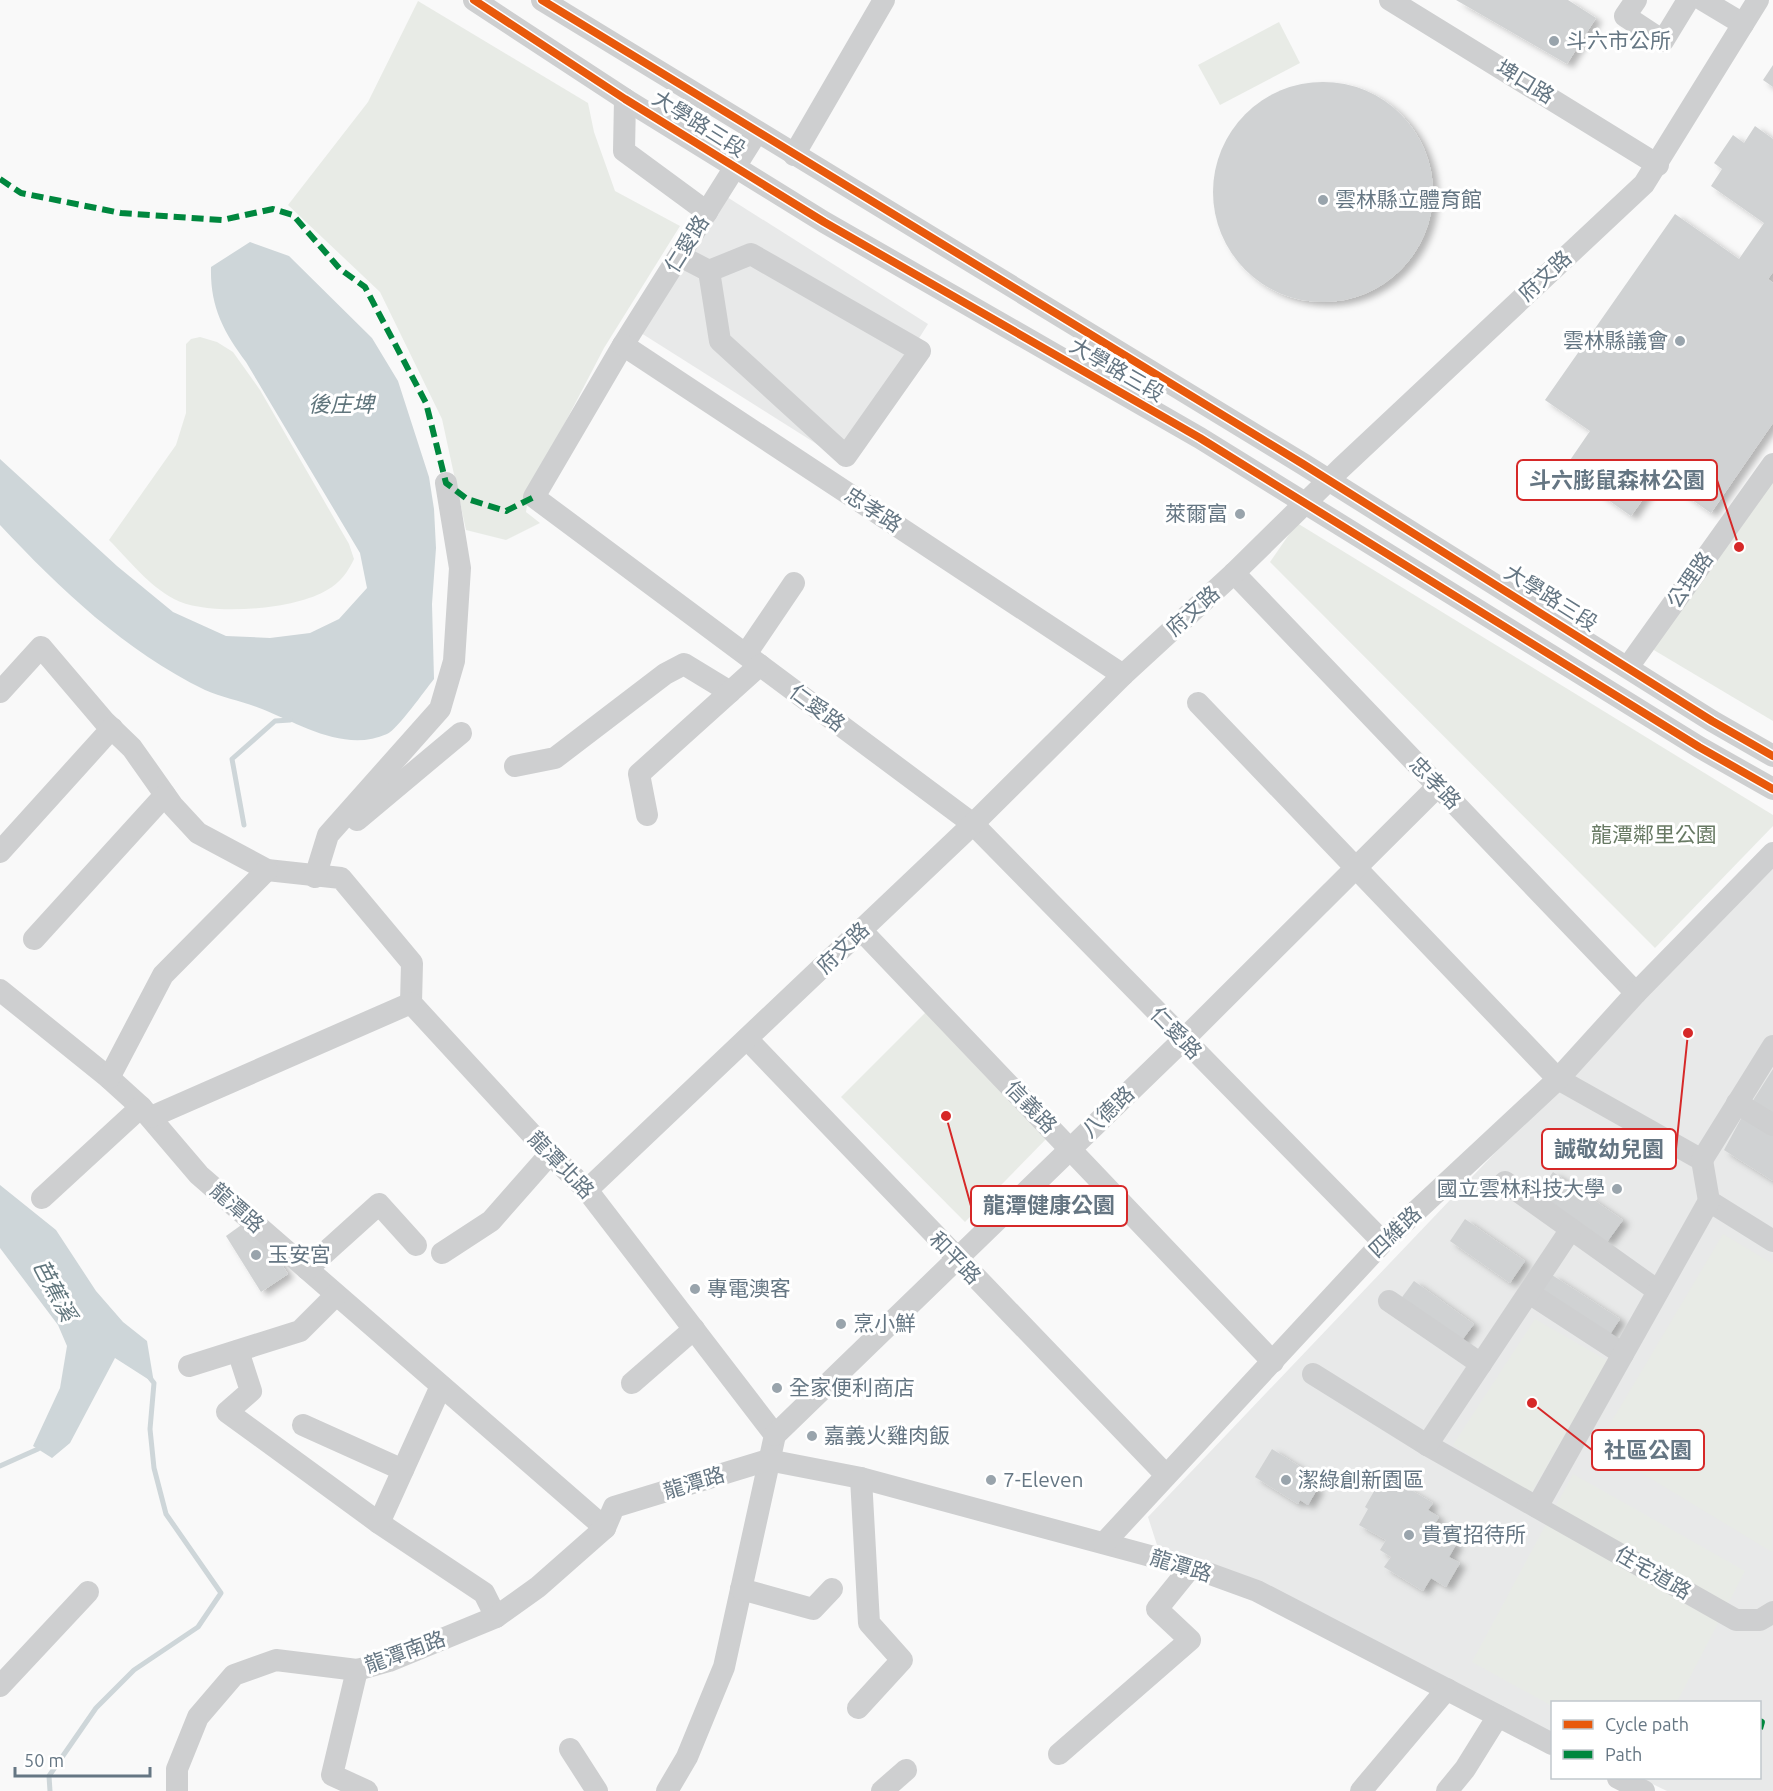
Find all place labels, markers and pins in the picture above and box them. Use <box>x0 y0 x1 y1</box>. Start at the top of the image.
place label: 斗六市公所 <box>1566 28 1671 52</box>
marker: 斗六市公所 <box>1547 34 1561 48</box>
place label: 雲林縣立體育館 <box>1335 187 1482 211</box>
marker: 雲林縣立體育館 <box>1316 193 1330 207</box>
place label: 雲林縣議會 <box>1563 328 1668 352</box>
marker: 雲林縣議會 <box>1673 334 1687 348</box>
callout: 斗六膨鼠森林公園 <box>1517 460 1717 500</box>
place label: 萊爾富 <box>1165 501 1228 525</box>
marker: 萊爾富 <box>1233 507 1247 521</box>
callout: 誠敬幼兒園 <box>1542 1129 1676 1169</box>
place label: 國立雲林科技大學 <box>1437 1176 1605 1200</box>
marker: 國立雲林科技大學 <box>1610 1182 1624 1196</box>
callout: 龍潭健康公園 <box>971 1186 1127 1226</box>
place label: 玉安宮 <box>268 1242 331 1266</box>
marker: 玉安宮 <box>249 1248 263 1262</box>
place label: 專電澳客 <box>707 1276 791 1300</box>
marker: 專電澳客 <box>688 1282 702 1296</box>
place label: 烹小鮮 <box>853 1311 916 1335</box>
marker: 烹小鮮 <box>834 1317 848 1331</box>
place label: 全家便利商店 <box>789 1375 915 1399</box>
marker: 全家便利商店 <box>770 1381 784 1395</box>
place label: 嘉義火雞肉飯 <box>824 1423 950 1447</box>
marker: 嘉義火雞肉飯 <box>805 1429 819 1443</box>
callout: 社區公園 <box>1592 1430 1704 1470</box>
place label: 7-Eleven <box>1003 1467 1084 1491</box>
place label: 潔綠創新園區 <box>1298 1467 1424 1491</box>
marker: 7-Eleven <box>984 1473 998 1487</box>
marker: 潔綠創新園區 <box>1279 1473 1293 1487</box>
place label: 貴賓招待所 <box>1421 1522 1526 1546</box>
marker: 貴賓招待所 <box>1402 1528 1416 1542</box>

